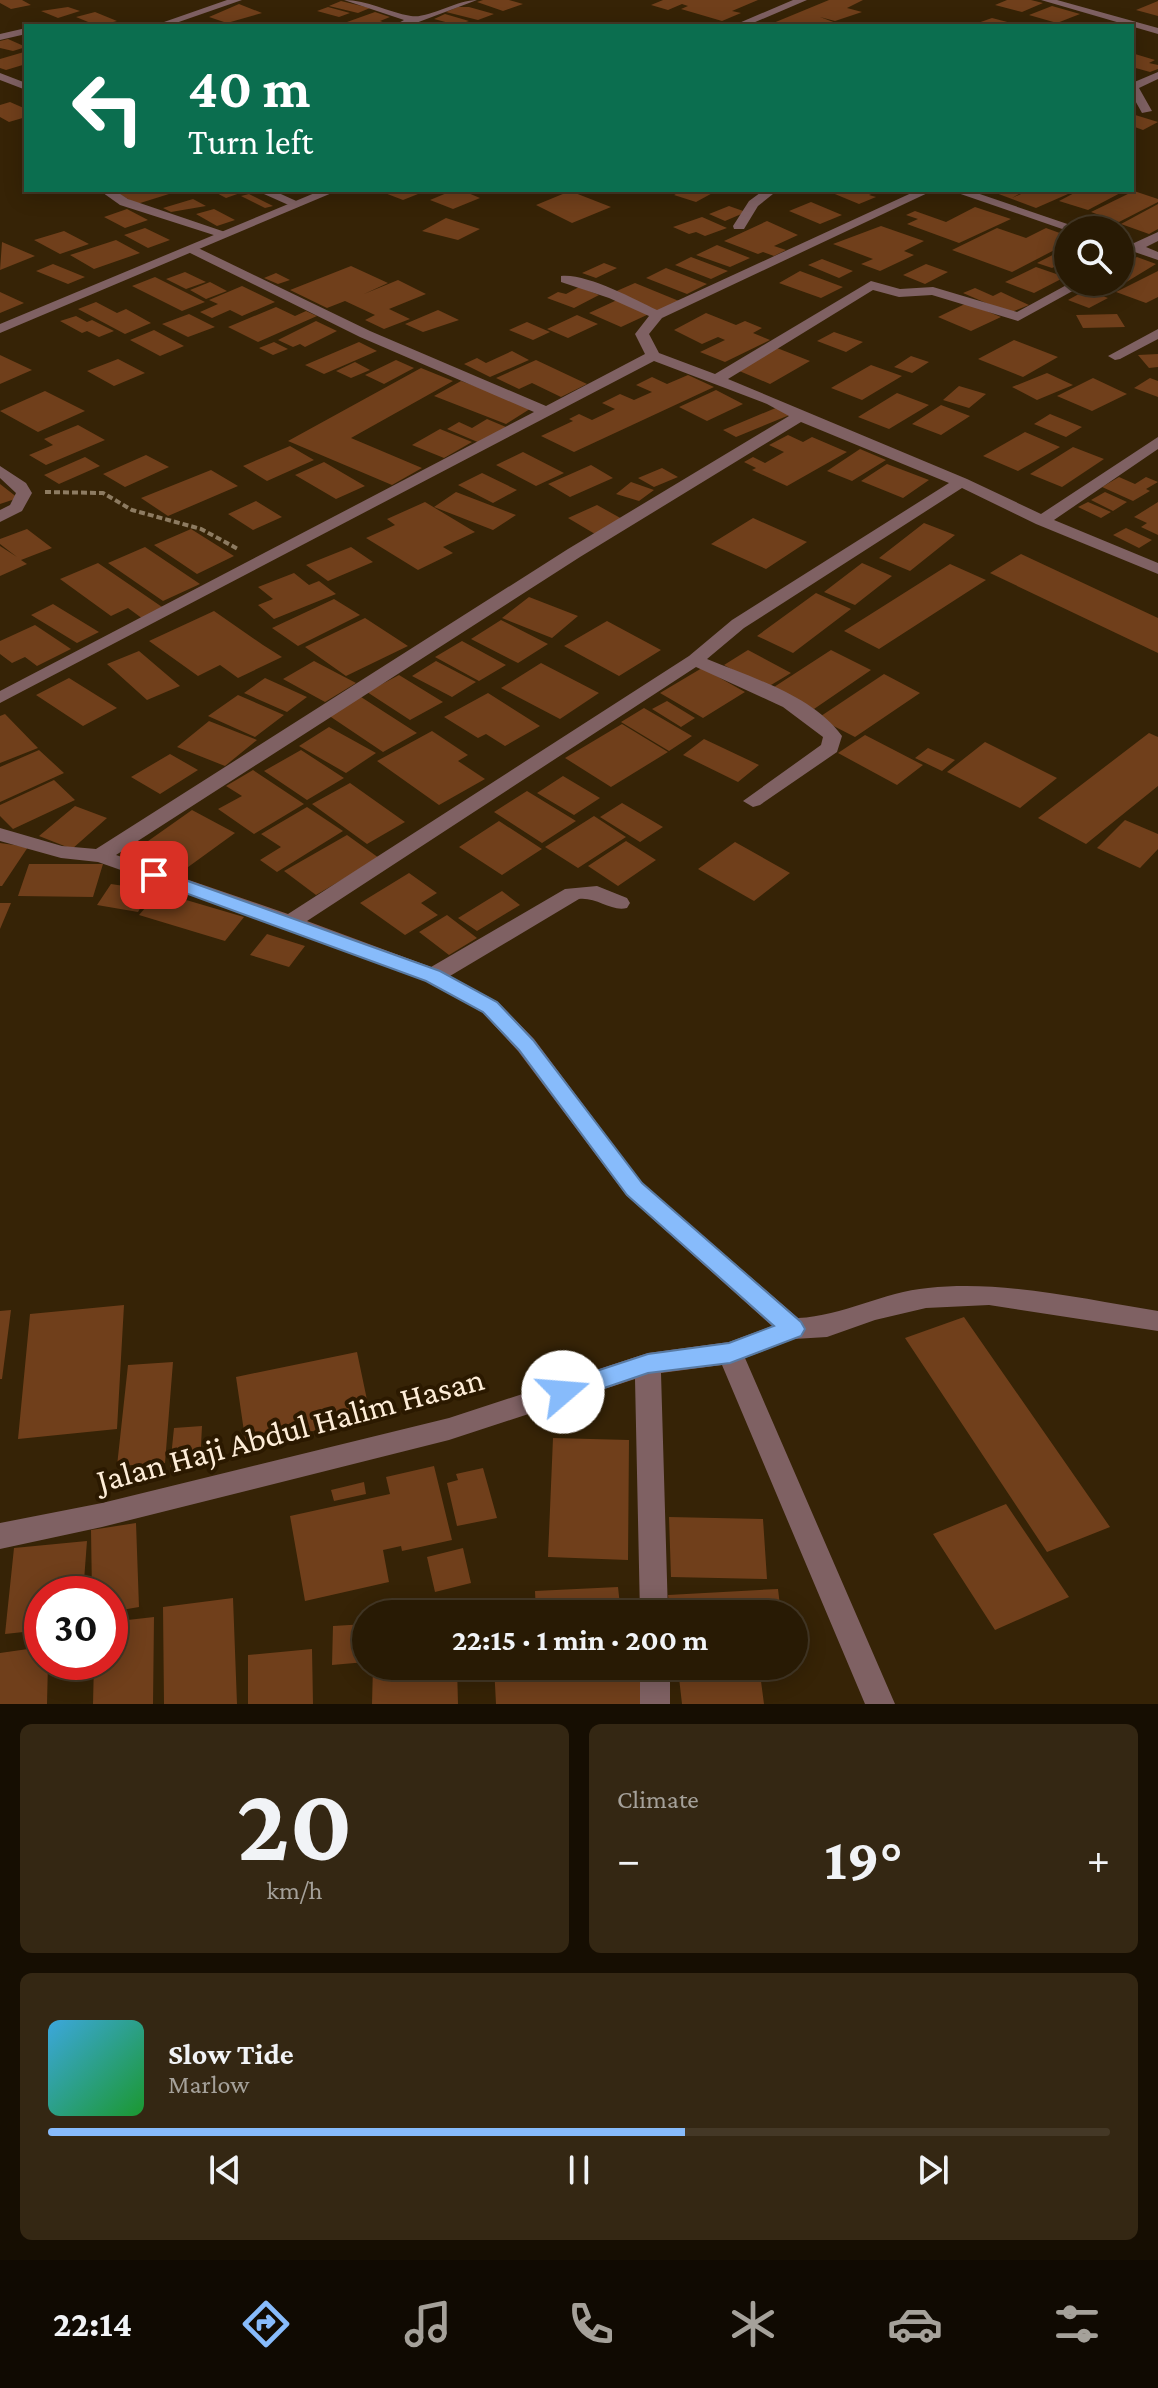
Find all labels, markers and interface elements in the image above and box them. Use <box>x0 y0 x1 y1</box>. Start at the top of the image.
icon: left <box>56 56 160 160</box>
text: 40 m <box>188 57 310 119</box>
text: Turn left <box>188 122 313 162</box>
map controls <box>1054 216 1134 296</box>
button: search <box>1054 216 1134 296</box>
pin <box>120 841 188 909</box>
icon: arrive <box>132 853 176 897</box>
position arrow <box>521 1350 605 1434</box>
street label: Jalan Haji Abdul Halim Hasan <box>89 1360 488 1501</box>
speed limit sign: 30 <box>24 1576 128 1680</box>
text: 22:15 · 1 min · 200 m <box>452 1623 708 1656</box>
text: 20 <box>236 1766 353 1881</box>
text: Climate <box>617 1785 699 1814</box>
text: 19° <box>824 1825 903 1892</box>
text: − <box>617 1835 640 1883</box>
text: + <box>1087 1835 1110 1883</box>
text: km/h <box>266 1876 323 1905</box>
text: Slow Tide <box>168 2037 294 2070</box>
text: Marlow <box>168 2070 249 2099</box>
icon: previous <box>203 2148 247 2192</box>
icon: pause <box>557 2148 601 2192</box>
icon: next <box>911 2148 955 2192</box>
icon: directions <box>238 2296 294 2352</box>
icon: music <box>400 2296 456 2352</box>
icon: phone <box>563 2296 619 2352</box>
icon: climate <box>725 2296 781 2352</box>
icon: car <box>887 2296 943 2352</box>
icon: filters <box>1049 2296 1105 2352</box>
text: 22:14 <box>53 2304 132 2344</box>

